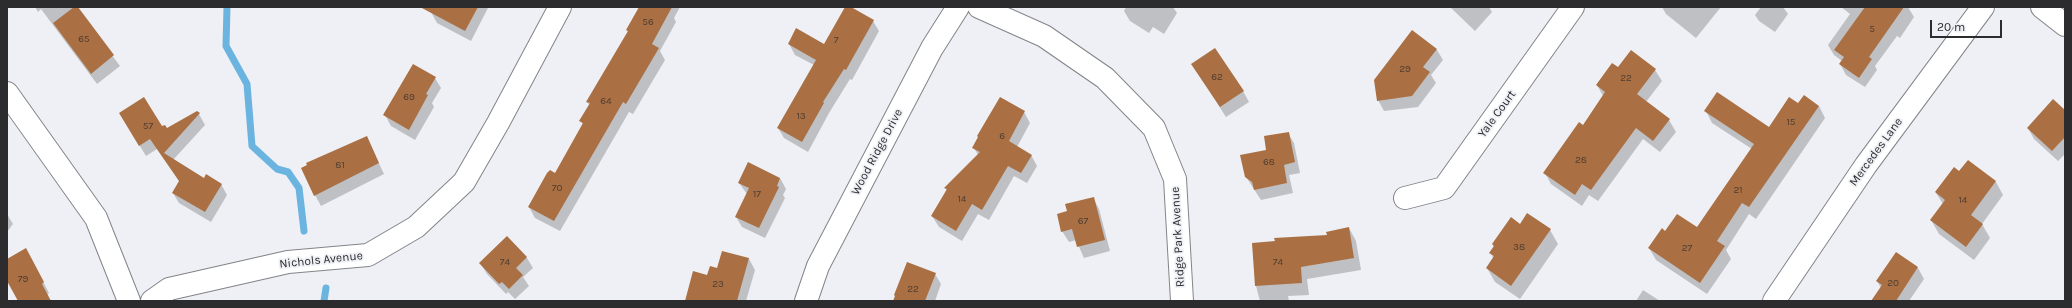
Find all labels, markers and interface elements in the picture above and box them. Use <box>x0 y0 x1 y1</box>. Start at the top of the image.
scale bar <box>1932 12 2004 38</box>
house number: 56 <box>642 16 654 28</box>
text: 20 m <box>1937 20 1965 34</box>
house number: 5 <box>1869 23 1875 35</box>
house number: 65 <box>78 33 90 45</box>
house number: 7 <box>834 34 838 46</box>
house number: 29 <box>1399 63 1411 75</box>
house number: 62 <box>1211 71 1223 83</box>
house number: 22 <box>1620 72 1632 84</box>
street label: Yale Court <box>1475 88 1519 140</box>
house number: 69 <box>403 91 415 103</box>
house number: 64 <box>600 95 612 107</box>
street label: Wood Ridge Drive <box>848 107 906 197</box>
house number: 13 <box>796 110 806 122</box>
street label: Mercedes Lane <box>1846 115 1906 189</box>
house number: 15 <box>1787 116 1795 128</box>
house number: 57 <box>143 120 153 132</box>
house number: 6 <box>999 130 1005 142</box>
house number: 28 <box>1575 154 1587 166</box>
house number: 68 <box>1263 156 1275 168</box>
house number: 81 <box>335 159 345 171</box>
house number: 70 <box>552 182 562 194</box>
house number: 21 <box>1733 184 1743 196</box>
street label: Ridge Park Avenue <box>1168 186 1188 288</box>
house number: 17 <box>753 188 761 200</box>
house number: 14 <box>958 193 966 205</box>
house number: 14 <box>1959 194 1967 206</box>
house number: 67 <box>1078 215 1088 227</box>
house number: 38 <box>1513 241 1525 253</box>
house number: 27 <box>1682 242 1692 254</box>
street label: Nichols Avenue <box>279 248 363 272</box>
house number: 74 <box>500 256 510 268</box>
house number: 74 <box>1273 256 1283 268</box>
house number: 79 <box>18 273 28 285</box>
house number: 20 <box>1887 277 1899 289</box>
house number: 23 <box>712 278 724 290</box>
house number: 22 <box>907 283 919 295</box>

